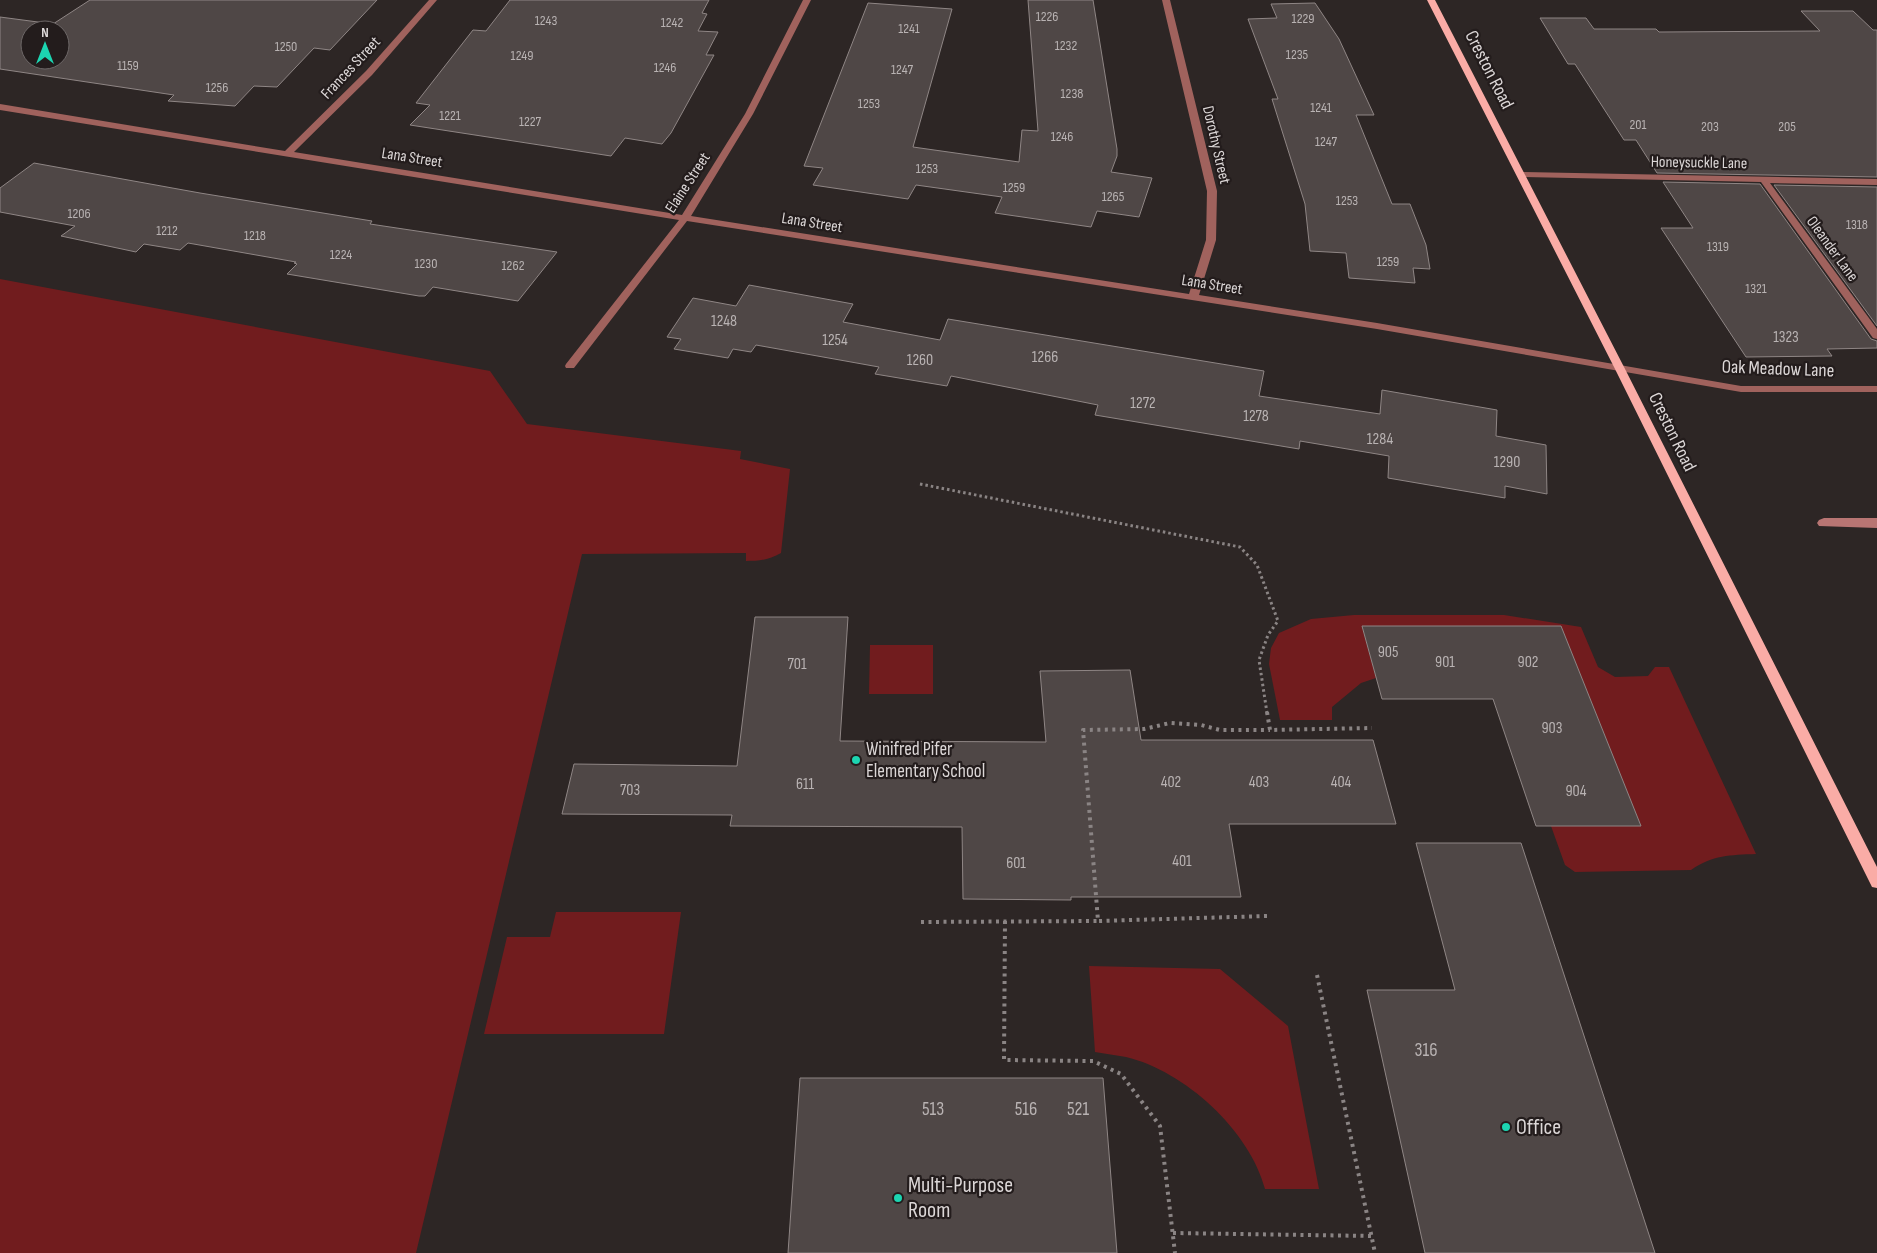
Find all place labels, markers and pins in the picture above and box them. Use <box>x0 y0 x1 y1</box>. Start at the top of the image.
place label: Winifred Pifer Elementary School <box>866 738 985 783</box>
marker: Winifred Pifer Elementary School <box>850 754 862 766</box>
place label: Office <box>1516 1114 1561 1141</box>
marker: Office <box>1500 1121 1512 1133</box>
place label: Multi-Purpose Room <box>908 1172 1013 1224</box>
marker: Multi-Purpose Room <box>892 1192 904 1204</box>

